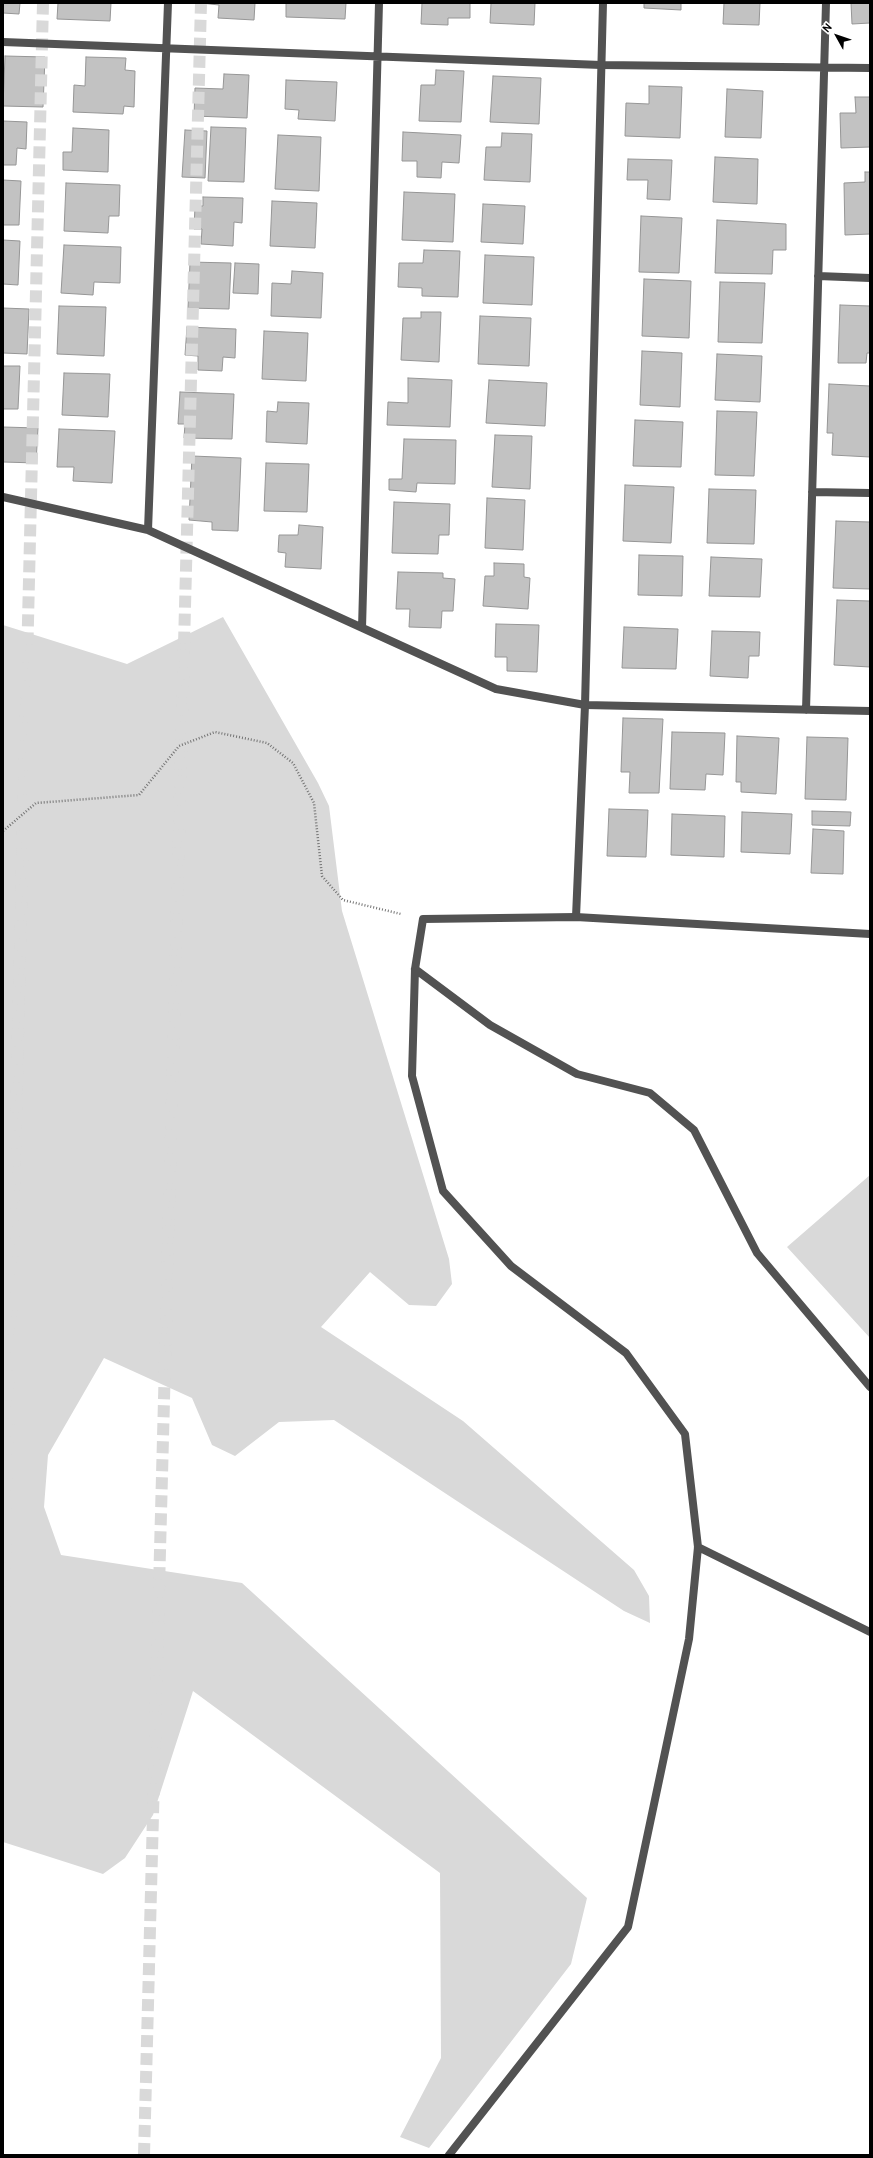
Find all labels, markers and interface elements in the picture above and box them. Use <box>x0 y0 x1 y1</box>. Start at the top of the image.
north arrow <box>817 16 857 56</box>
text: N <box>820 21 836 36</box>

